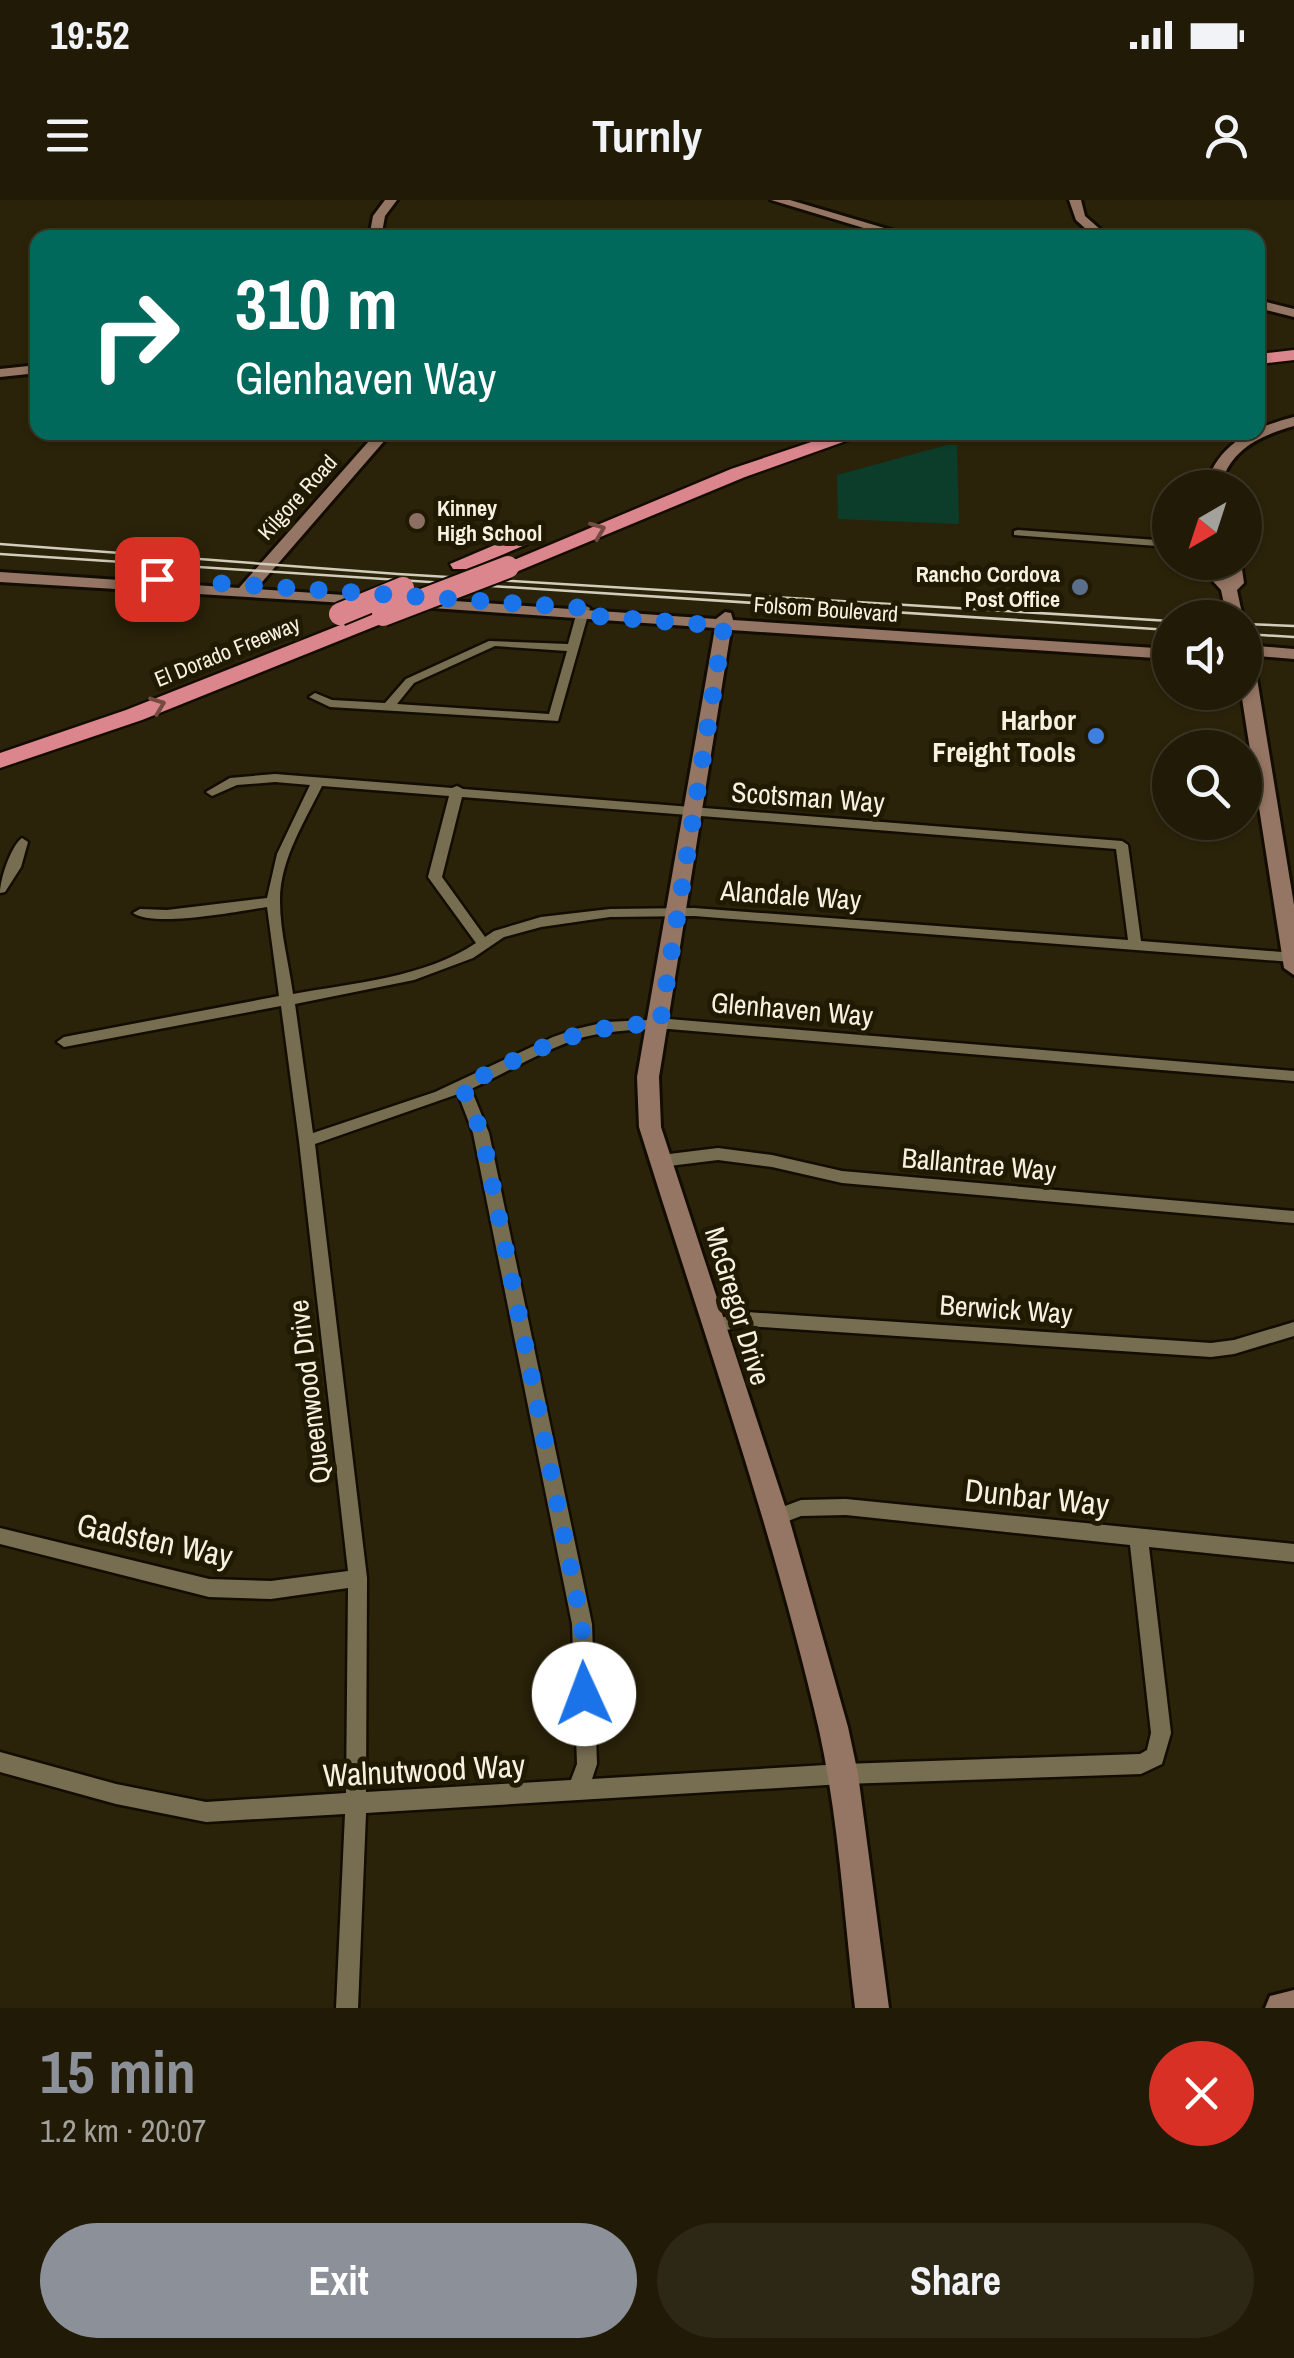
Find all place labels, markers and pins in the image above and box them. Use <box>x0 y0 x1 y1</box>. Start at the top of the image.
place label: Kinney High School <box>437 493 542 548</box>
marker: Kinney High School <box>406 510 428 532</box>
pin <box>115 537 200 622</box>
place label: Rancho Cordova Post Office <box>916 559 1060 614</box>
marker: Rancho Cordova Post Office <box>1069 576 1091 598</box>
place label: Harbor Freight Tools <box>932 701 1076 771</box>
marker: Harbor Freight Tools <box>1085 725 1107 747</box>

